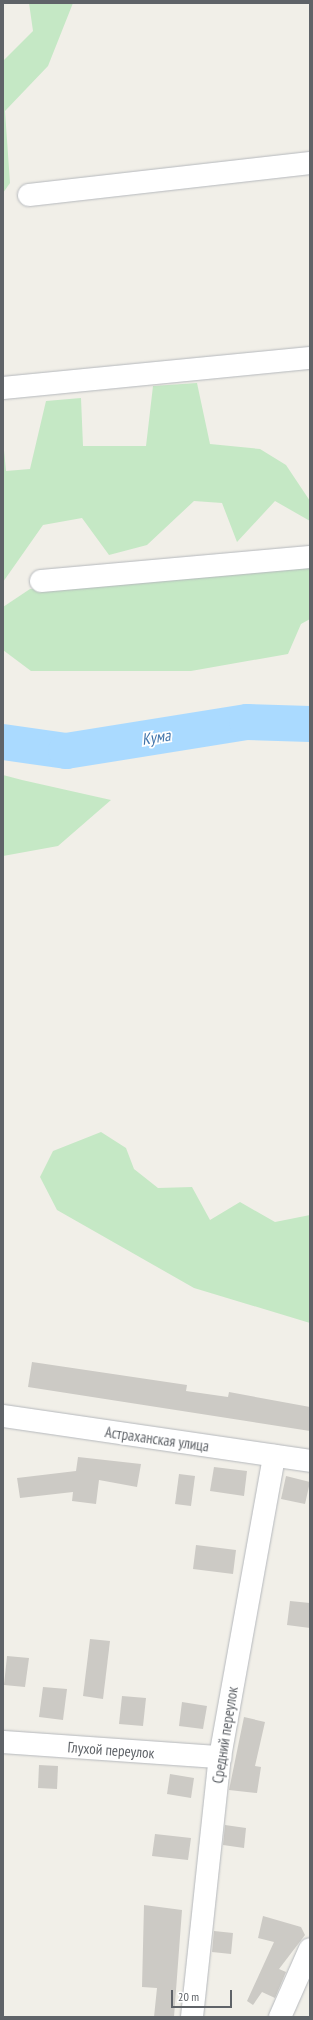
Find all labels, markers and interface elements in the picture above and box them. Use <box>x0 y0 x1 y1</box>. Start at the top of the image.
water label: Кума <box>140 725 172 749</box>
street label: Астраханская улица <box>104 1423 210 1455</box>
street label: Средний переулок <box>208 1685 242 1785</box>
street label: Глухой переулок <box>67 1738 155 1762</box>
scale bar <box>173 1982 234 2008</box>
text: 20 m <box>178 1989 199 2004</box>

